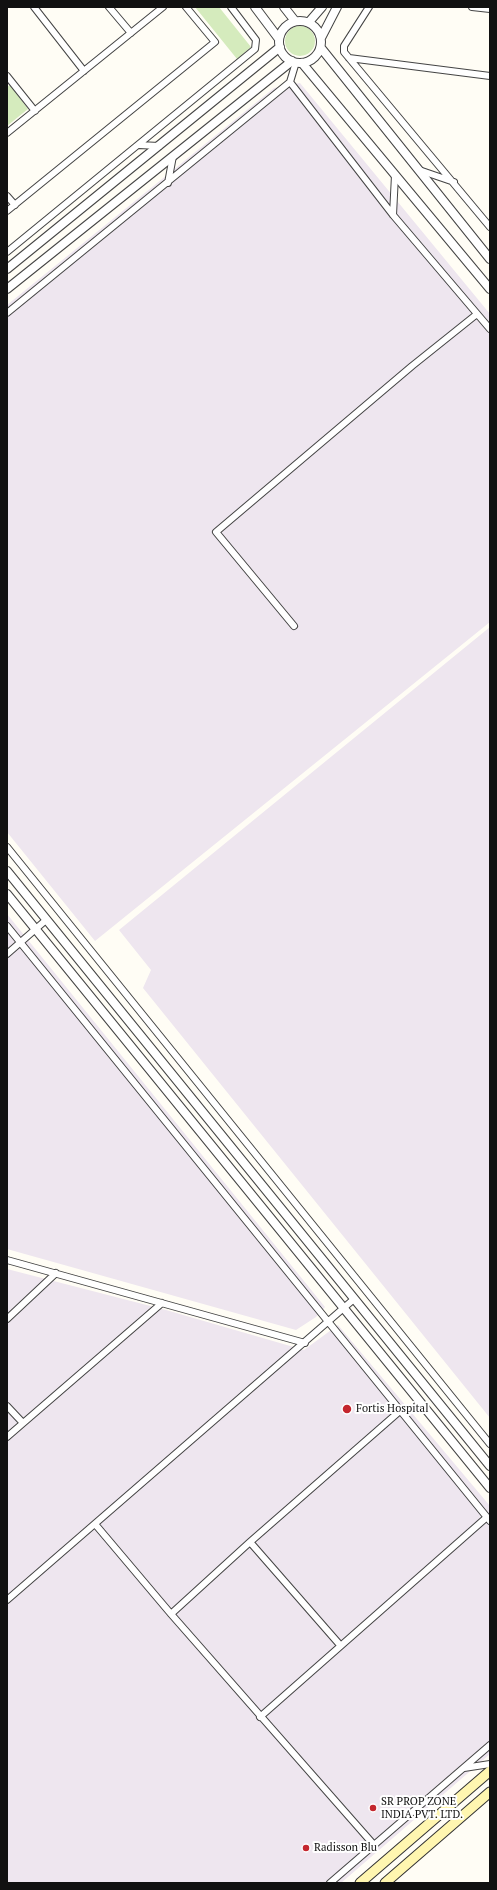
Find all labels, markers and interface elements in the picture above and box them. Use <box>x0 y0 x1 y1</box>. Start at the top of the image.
place label: Fortis Hospital <box>356 1402 428 1416</box>
marker: Fortis Hospital <box>341 1403 353 1415</box>
place label: SR PROP ZONE INDIA PVT. LTD. <box>381 1795 463 1821</box>
marker: SR PROP ZONE INDIA PVT. LTD. <box>368 1803 378 1813</box>
place label: Radisson Blu <box>314 1841 377 1855</box>
marker: Radisson Blu <box>301 1843 311 1853</box>

